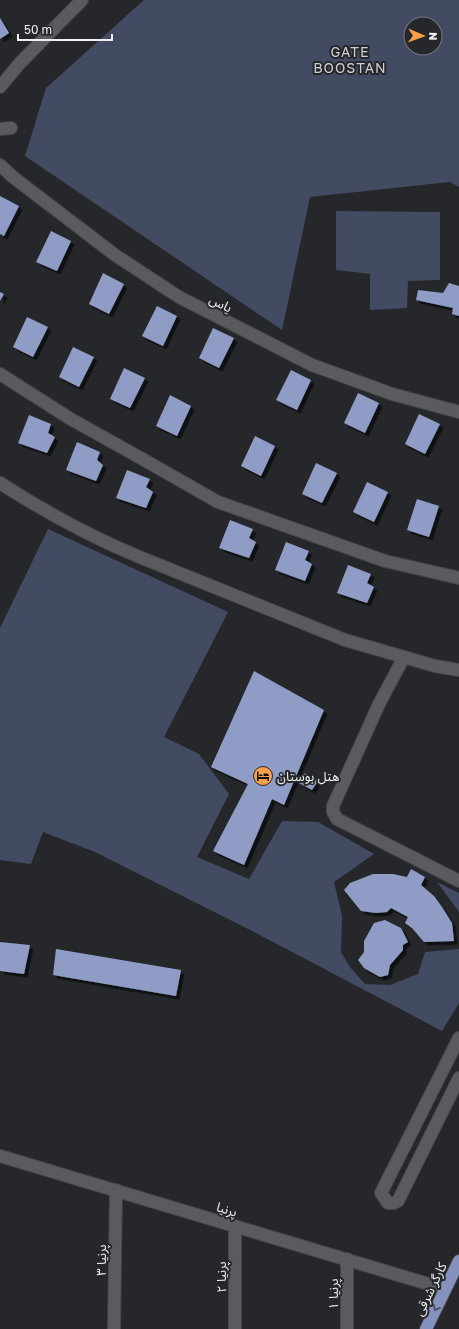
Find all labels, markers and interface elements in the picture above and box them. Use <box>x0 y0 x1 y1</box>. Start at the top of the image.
scale bar <box>18 16 112 42</box>
north arrow <box>403 16 443 56</box>
text: 50 m <box>24 22 52 37</box>
text: N <box>427 32 440 41</box>
district label: GATE BOOSTAN <box>313 43 387 76</box>
street label: یاس <box>206 291 235 316</box>
hotel icon: هتل بوستان <box>252 765 274 787</box>
place label: هتل بوستان <box>277 768 339 785</box>
street label: پرنیا <box>214 1198 239 1222</box>
street label: پرنیا ۳ <box>93 1244 111 1276</box>
street label: کارگر شرقی <box>410 1259 451 1319</box>
street label: پرنیا ۲ <box>213 1261 231 1293</box>
street label: پرنیا ۱ <box>325 1278 343 1310</box>
one-way arrow <box>433 1303 441 1311</box>

